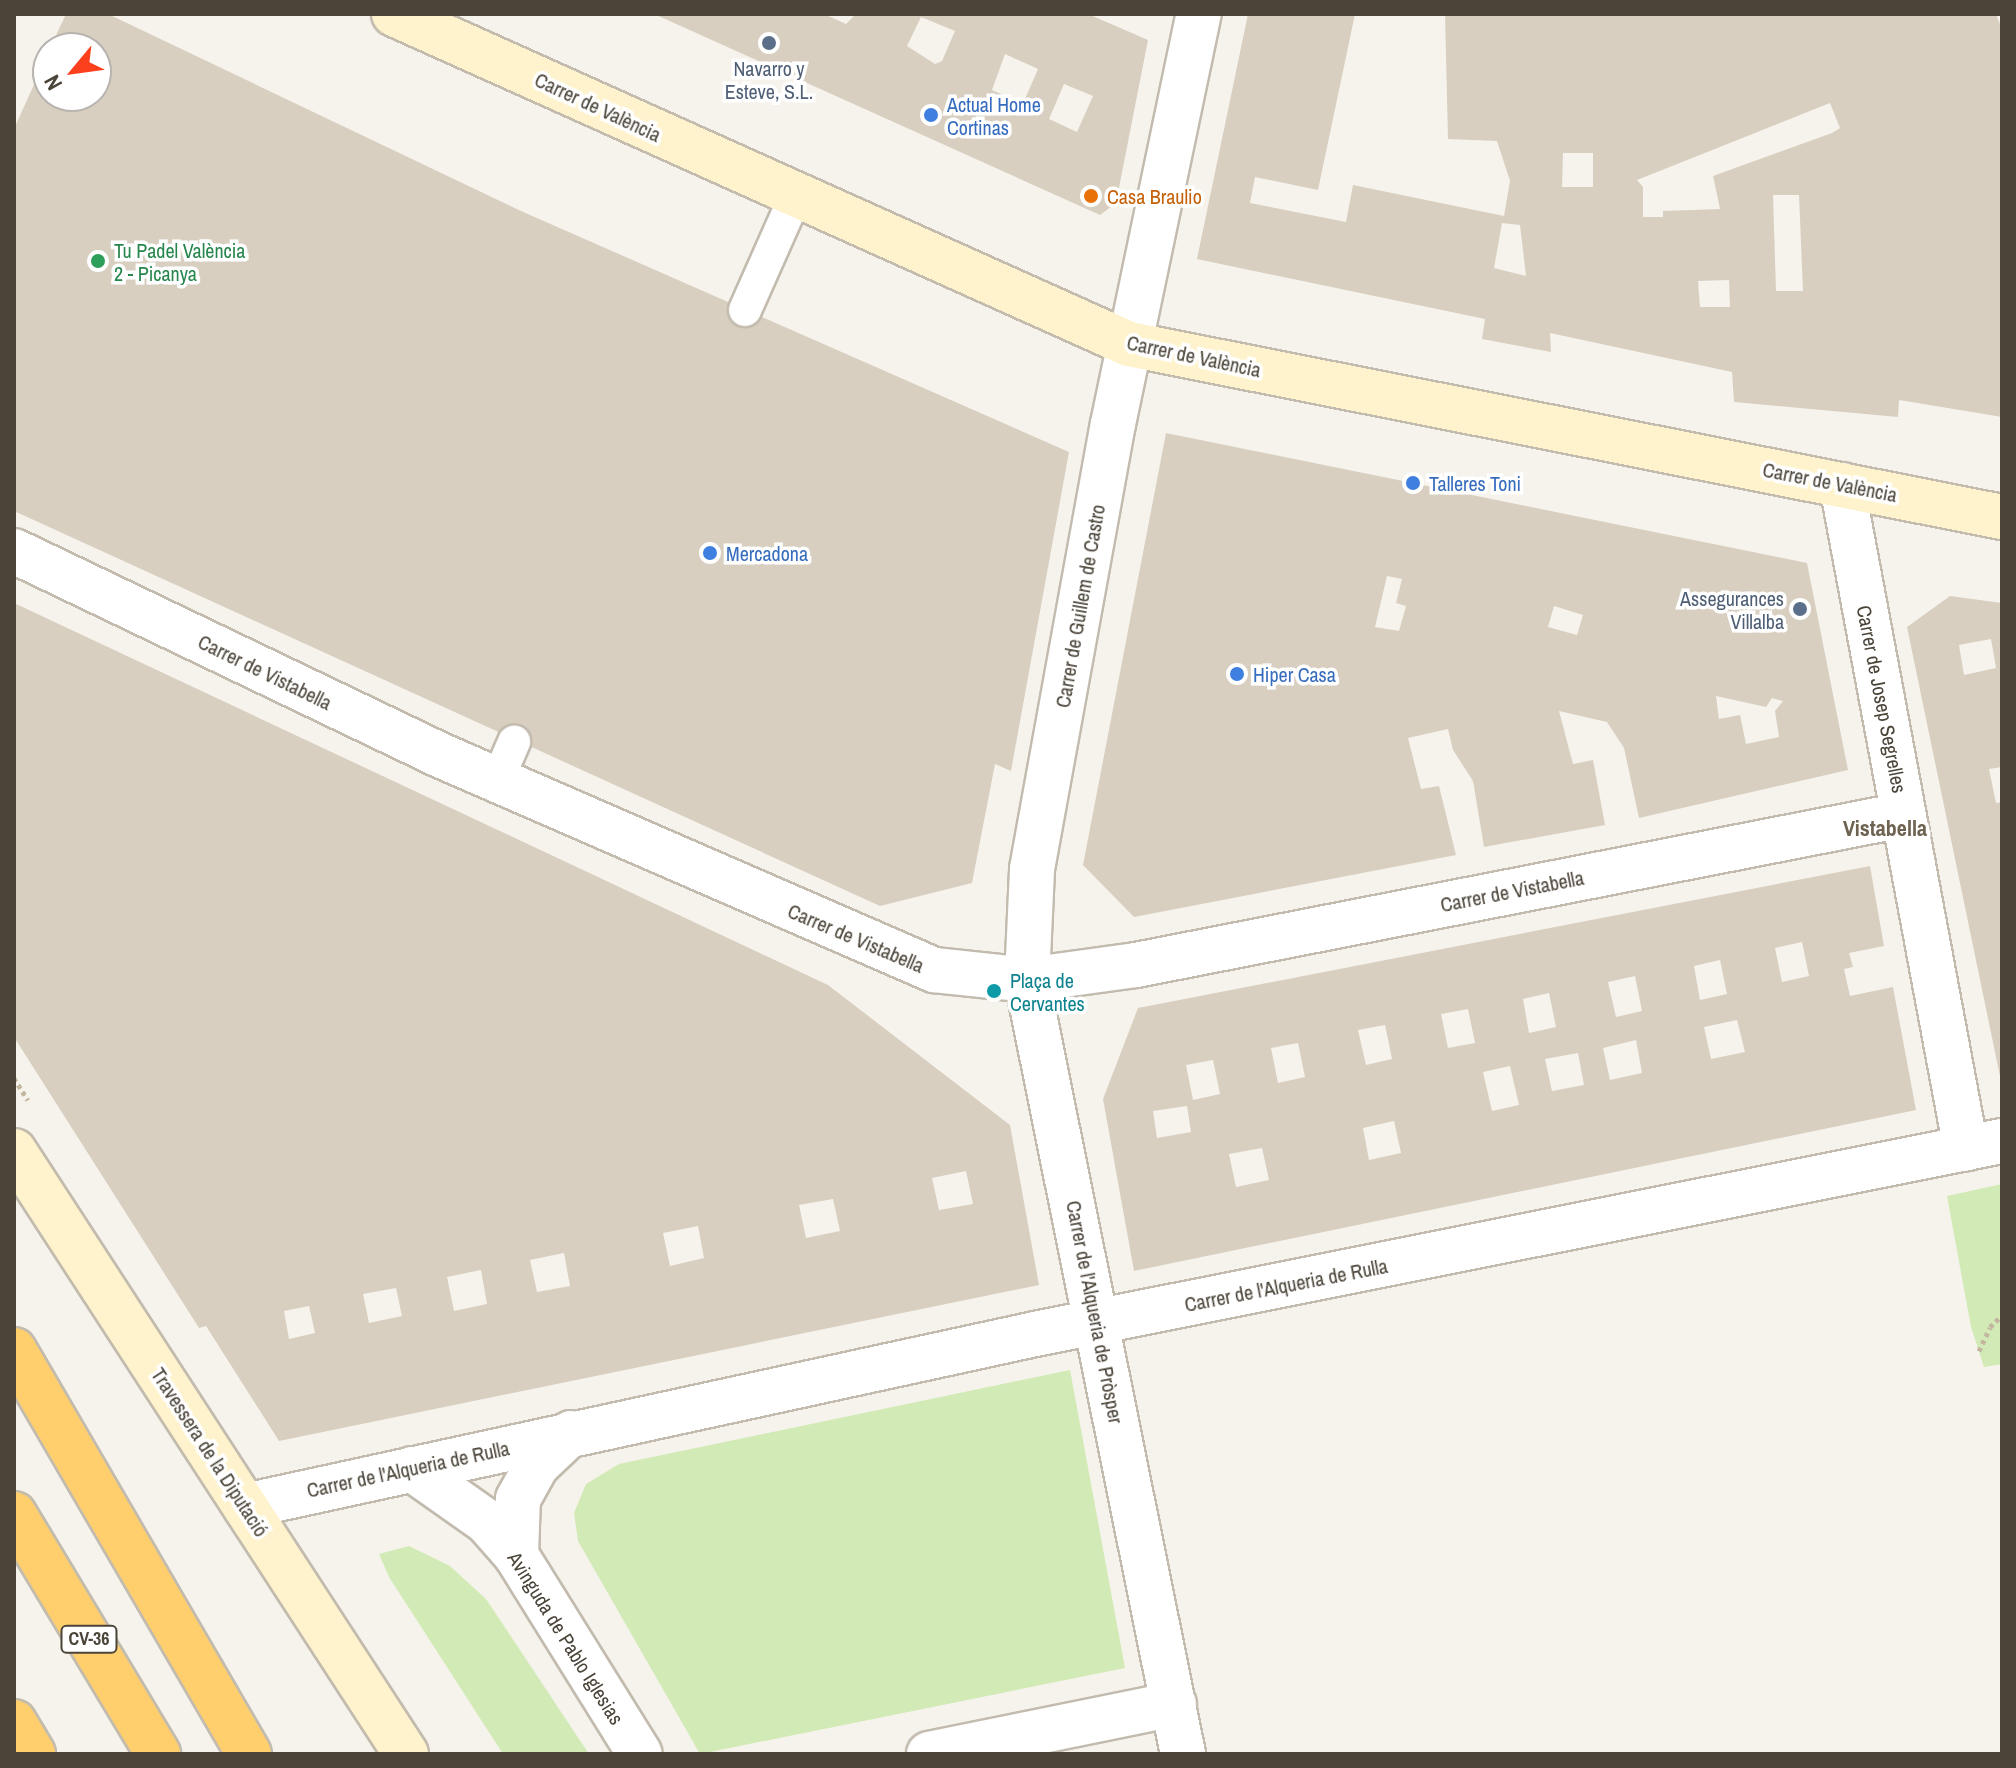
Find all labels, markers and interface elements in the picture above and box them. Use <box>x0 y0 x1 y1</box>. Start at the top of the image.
north arrow <box>32 32 112 112</box>
marker: Navarro y Esteve, S.L. <box>760 34 778 52</box>
place label: Navarro y Esteve, S.L. <box>725 56 813 103</box>
street label: Carrer de València <box>531 67 665 147</box>
text: N <box>36 70 69 96</box>
place label: Actual Home Cortinas <box>947 92 1041 139</box>
marker: Actual Home Cortinas <box>922 106 940 124</box>
place label: Casa Braulio <box>1107 184 1202 208</box>
marker: Casa Braulio <box>1082 187 1100 205</box>
place label: Tu Padel València 2 - Picanya <box>114 238 245 285</box>
marker: Tu Padel València 2 - Picanya <box>89 252 107 270</box>
street label: Carrer de València <box>1125 330 1263 382</box>
street label: Carrer de València <box>1761 457 1899 507</box>
place label: Talleres Toni <box>1429 471 1521 495</box>
marker: Talleres Toni <box>1404 474 1422 492</box>
street label: Carrer de Guillem de Castro <box>1050 502 1110 710</box>
place label: Mercadona <box>726 541 808 565</box>
marker: Mercadona <box>701 544 719 562</box>
place label: Assegurances Villalba <box>1680 586 1784 633</box>
marker: Assegurances Villalba <box>1791 600 1809 618</box>
street label: Carrer de Josep Segrelles <box>1852 603 1912 795</box>
street label: Carrer de Vistabella <box>194 629 336 715</box>
place label: Hiper Casa <box>1253 662 1336 686</box>
marker: Hiper Casa <box>1228 665 1246 683</box>
district label: Vistabella <box>1843 816 1927 842</box>
street label: Carrer de Vistabella <box>1438 865 1586 917</box>
street label: Carrer de Vistabella <box>784 899 928 977</box>
place label: Plaça de Cervantes <box>1010 968 1085 1015</box>
marker: Plaça de Cervantes <box>985 982 1003 1000</box>
street label: Carrer de l'Alqueria de Pròsper <box>1062 1199 1128 1425</box>
street label: Carrer de l'Alqueria de Rulla <box>1182 1254 1390 1316</box>
street label: Travessera de la Diputació <box>146 1363 274 1541</box>
street label: Carrer de l'Alqueria de Rulla <box>305 1436 511 1502</box>
street label: Avinguda de Pablo Iglesias <box>503 1547 629 1729</box>
road number: CV-36 <box>59 1625 119 1653</box>

